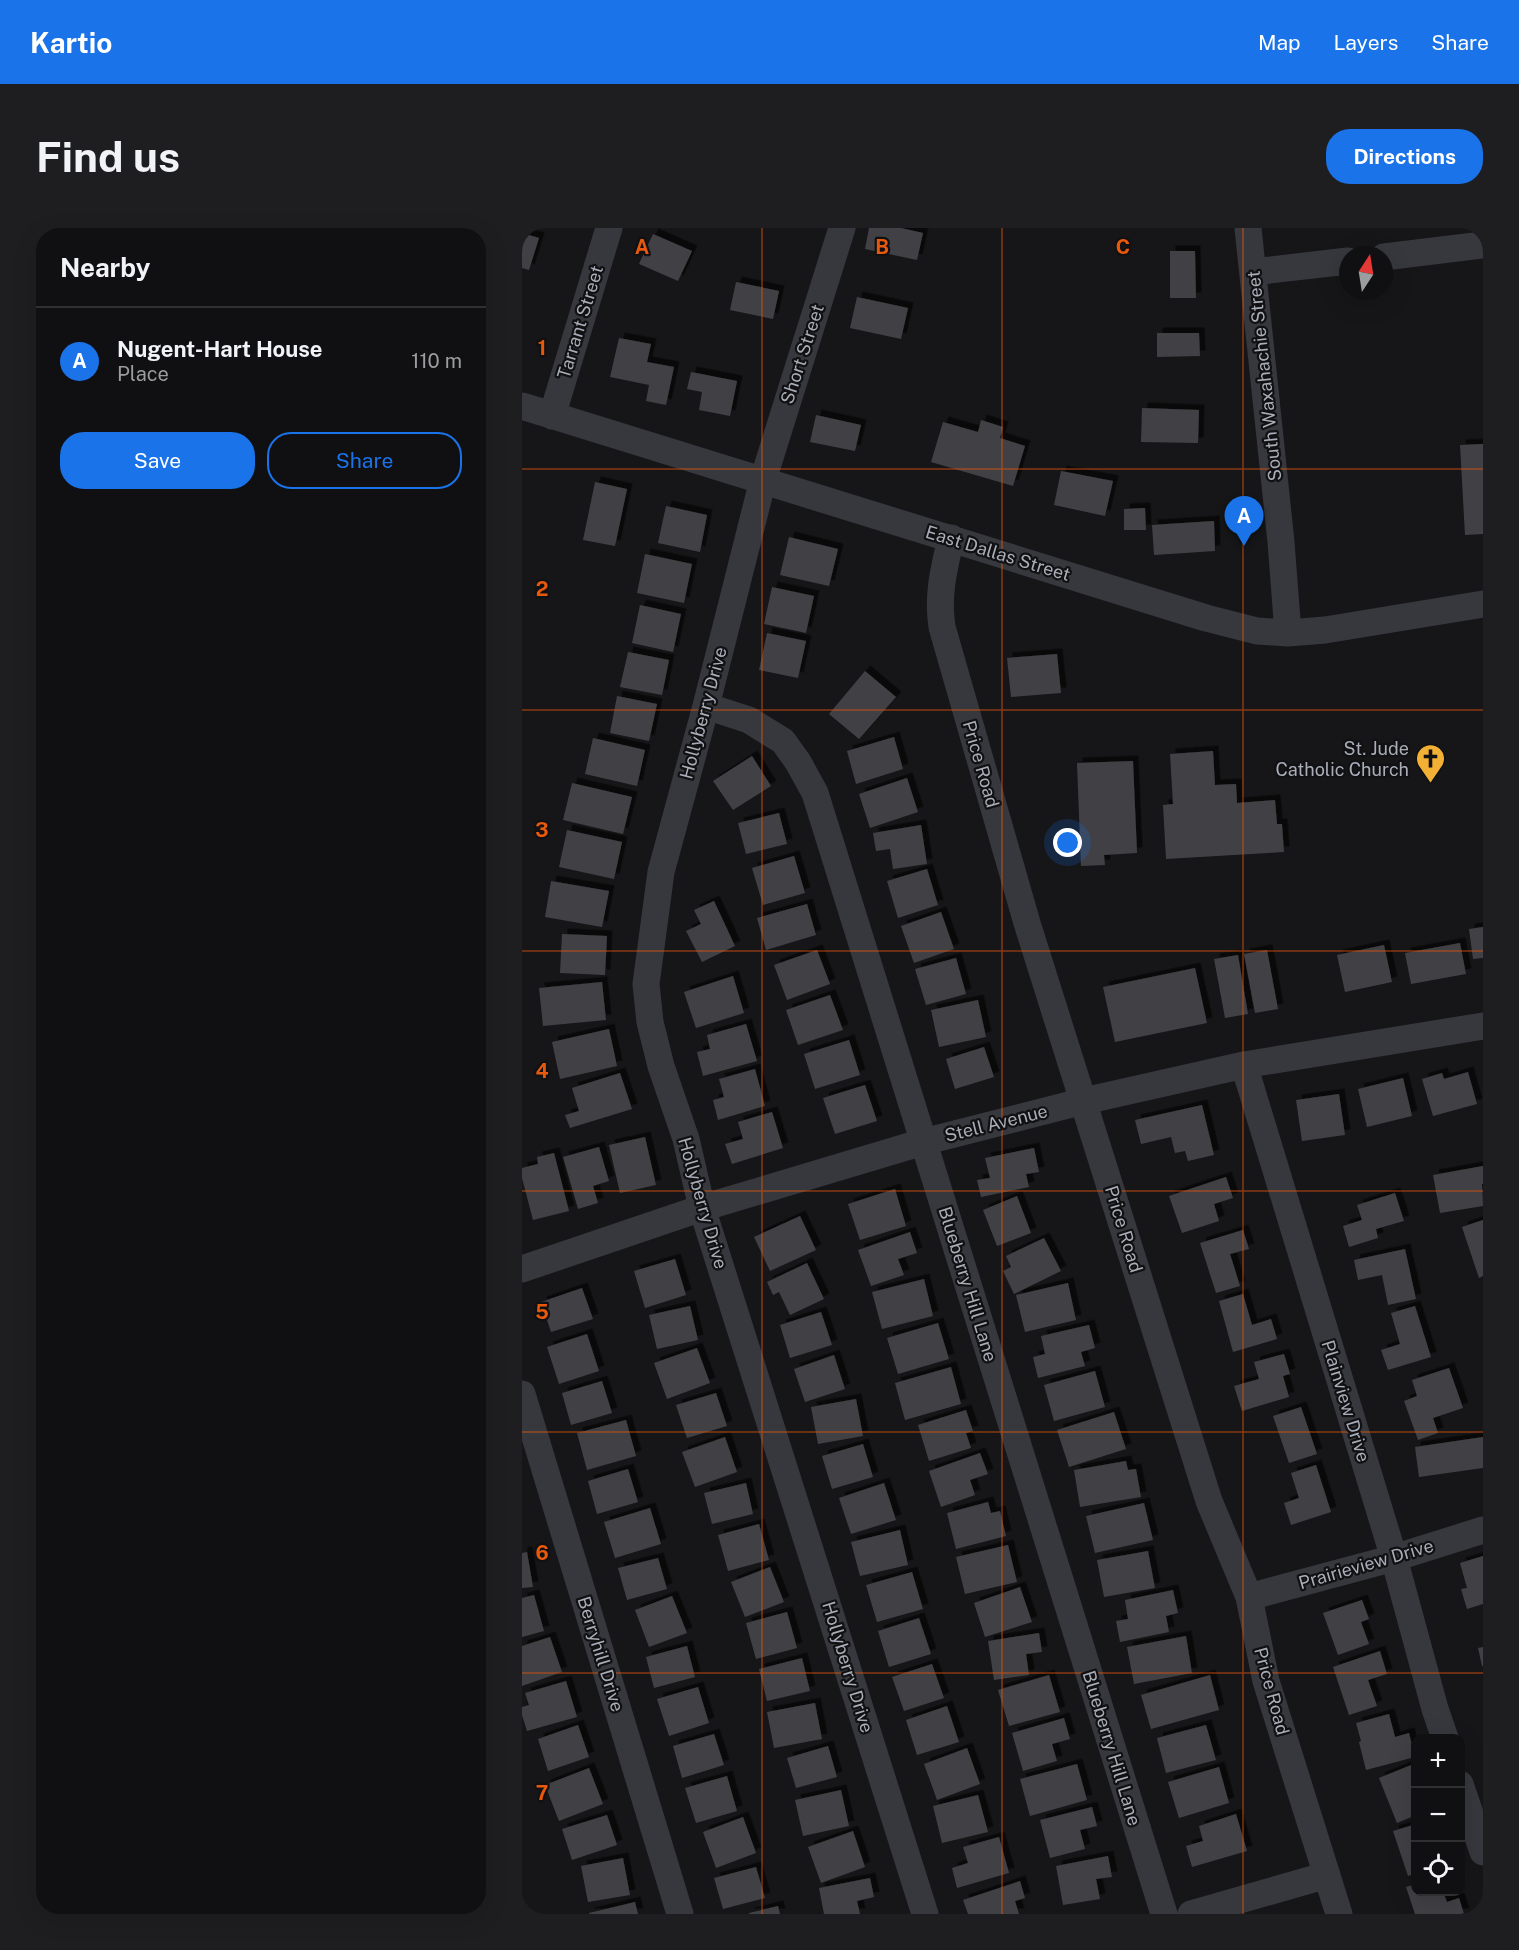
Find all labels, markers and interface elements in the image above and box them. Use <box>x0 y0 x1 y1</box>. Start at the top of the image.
text: Kartio <box>30 26 112 59</box>
text: Map <box>1258 30 1301 55</box>
text: Layers <box>1334 30 1398 55</box>
text: Share <box>1431 30 1489 55</box>
button: Directions <box>1326 129 1483 184</box>
text: Find us <box>36 132 180 181</box>
text: A <box>635 235 649 259</box>
text: B <box>875 235 889 259</box>
text: C <box>1116 235 1130 259</box>
north arrow <box>1339 246 1393 300</box>
text: Nearby <box>60 252 150 283</box>
street label: Tarrant Street <box>553 263 607 381</box>
street label: South Waxahachie Street <box>1242 270 1286 482</box>
street label: Short Street <box>776 302 828 406</box>
text: Nugent-Hart House <box>117 336 323 362</box>
text: 1 <box>538 336 546 360</box>
text: A <box>72 349 87 373</box>
text: 110 m <box>411 349 462 373</box>
text: Place <box>117 362 169 386</box>
button: Save <box>60 432 255 489</box>
button: Share <box>267 432 462 489</box>
pin: A <box>1224 496 1264 546</box>
street label: East Dallas Street <box>923 521 1073 585</box>
text: 2 <box>536 577 548 601</box>
street label: Hollyberry Drive <box>675 645 731 781</box>
street label: Price Road <box>959 718 1003 810</box>
place label: St. Jude Catholic Church <box>1275 738 1409 780</box>
church icon: St. Jude Catholic Church <box>1414 742 1446 784</box>
text: 3 <box>535 818 549 842</box>
your location <box>1053 828 1082 857</box>
text: 4 <box>535 1059 549 1083</box>
street label: Stell Avenue <box>942 1100 1050 1146</box>
street label: Hollyberry Drive <box>674 1135 732 1271</box>
street label: Price Road <box>1101 1183 1147 1275</box>
street label: Blueberry Hill Lane <box>934 1204 1002 1364</box>
text: 5 <box>535 1300 549 1324</box>
street label: Plainview Drive <box>1317 1337 1375 1465</box>
street label: Prairieview Drive <box>1296 1535 1436 1593</box>
text: 6 <box>535 1541 549 1565</box>
street label: Berryhill Drive <box>574 1594 628 1714</box>
street label: Hollyberry Drive <box>818 1599 878 1735</box>
street label: Price Road <box>1250 1645 1294 1737</box>
street label: Blueberry Hill Lane <box>1078 1668 1146 1828</box>
map controls <box>1411 1734 1465 1896</box>
button: + <box>1411 1734 1465 1788</box>
text: 7 <box>536 1781 548 1805</box>
button: − <box>1411 1788 1465 1842</box>
button: locate <box>1411 1842 1465 1896</box>

